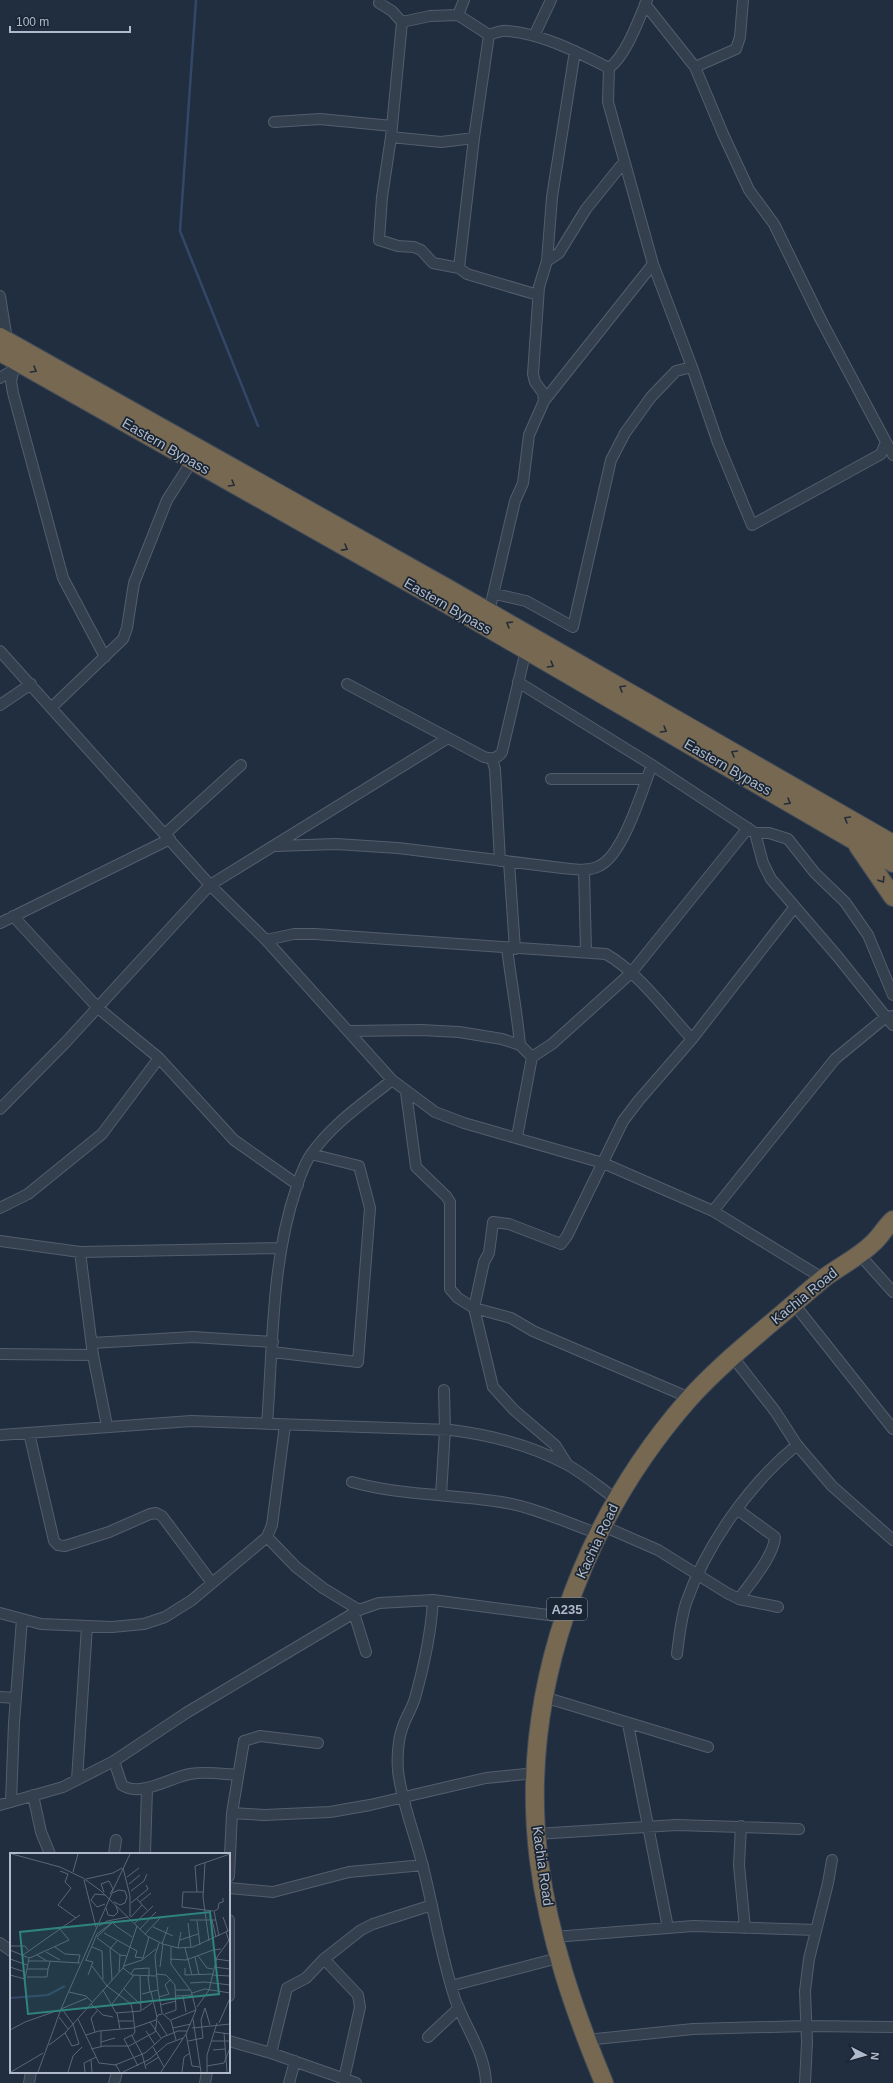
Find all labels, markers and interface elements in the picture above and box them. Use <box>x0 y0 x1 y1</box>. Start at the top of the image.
scale bar <box>10 8 130 34</box>
text: 100 m <box>16 15 49 29</box>
one-way arrow <box>30 366 37 373</box>
street label: Eastern Bypass <box>120 415 212 477</box>
one-way arrow <box>228 479 235 486</box>
one-way arrow <box>341 543 348 551</box>
street label: Eastern Bypass <box>402 575 494 637</box>
one-way arrow <box>506 621 513 628</box>
one-way arrow <box>547 660 554 667</box>
one-way arrow <box>619 686 626 693</box>
one-way arrow <box>660 726 667 733</box>
street label: Eastern Bypass <box>682 736 774 798</box>
one-way arrow <box>731 751 738 758</box>
one-way arrow <box>784 798 791 805</box>
one-way arrow <box>844 816 851 823</box>
one-way arrow <box>877 875 884 882</box>
street label: Kachia Road <box>768 1265 840 1327</box>
street label: Kachia Road <box>573 1501 621 1581</box>
road number: A235 <box>547 1598 587 1620</box>
street label: Kachia Road <box>529 1825 557 1907</box>
inset map <box>10 1853 230 2073</box>
north arrow <box>845 2035 885 2075</box>
text: N <box>869 2051 881 2061</box>

